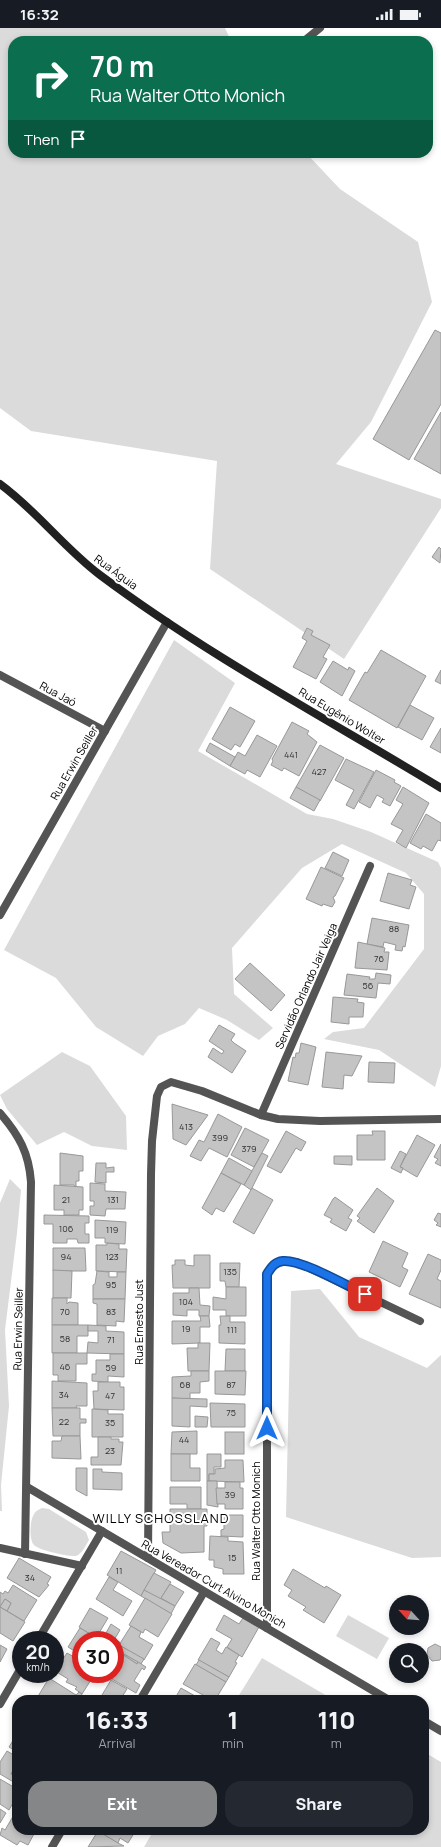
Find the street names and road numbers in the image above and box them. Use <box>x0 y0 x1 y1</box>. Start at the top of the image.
street label: Rua Águia <box>91 551 141 593</box>
street label: Rua Jaó <box>37 678 80 710</box>
street label: Rua Eugênio Wolter <box>296 684 388 747</box>
street label: Rua Erwin Seiller <box>46 723 101 802</box>
street label: Servidão Orlando Jair Veiga <box>271 920 340 1051</box>
street label: Rua Ernesto Just <box>131 1279 146 1365</box>
street label: Rua Erwin Seiller <box>9 1287 26 1371</box>
street label: Rua Walter Otto Monich <box>248 1461 263 1581</box>
street label: Rua Vereador Curt Alvino Monich <box>139 1536 289 1631</box>

